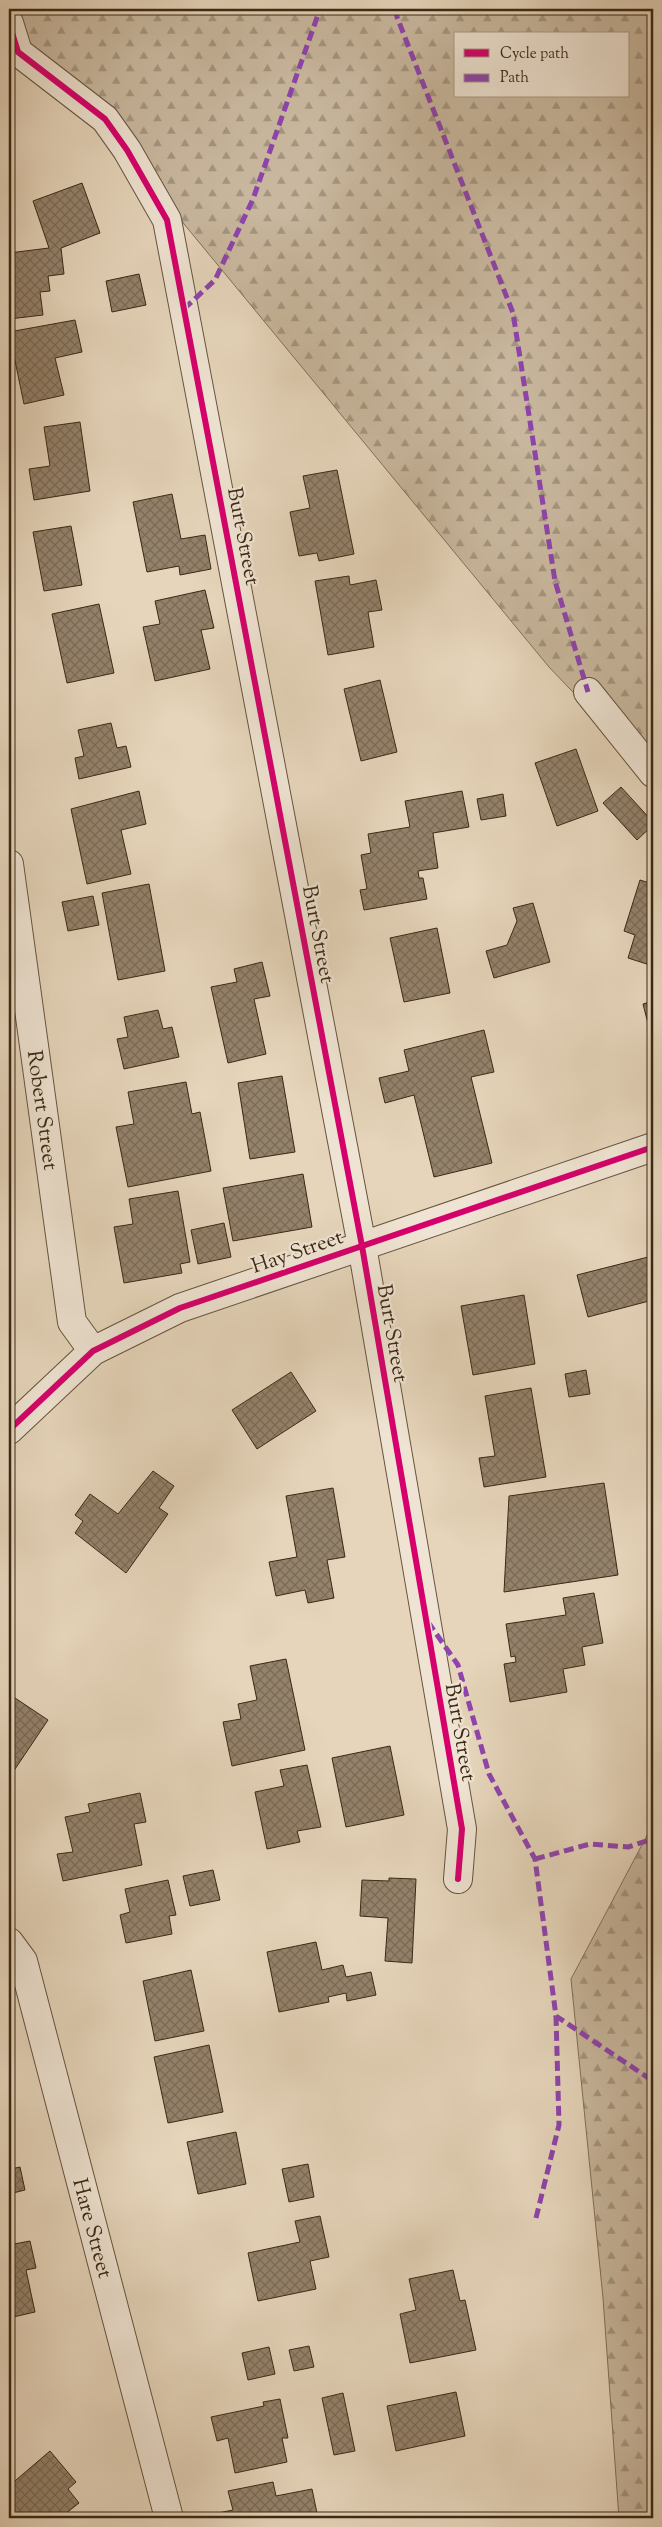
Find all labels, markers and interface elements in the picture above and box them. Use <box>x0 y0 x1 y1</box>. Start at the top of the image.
legend <box>454 32 630 98</box>
text: Cycle path <box>500 44 569 65</box>
text: Path <box>500 68 529 89</box>
street label: Burt Street <box>218 485 266 588</box>
street label: Burt Street <box>293 883 341 986</box>
street label: Robert Street <box>18 1048 64 1172</box>
street label: Hay Street <box>248 1223 348 1283</box>
street label: Burt Street <box>368 1282 414 1385</box>
street label: Burt Street <box>436 1681 482 1784</box>
street label: Hare Street <box>63 2175 119 2282</box>

